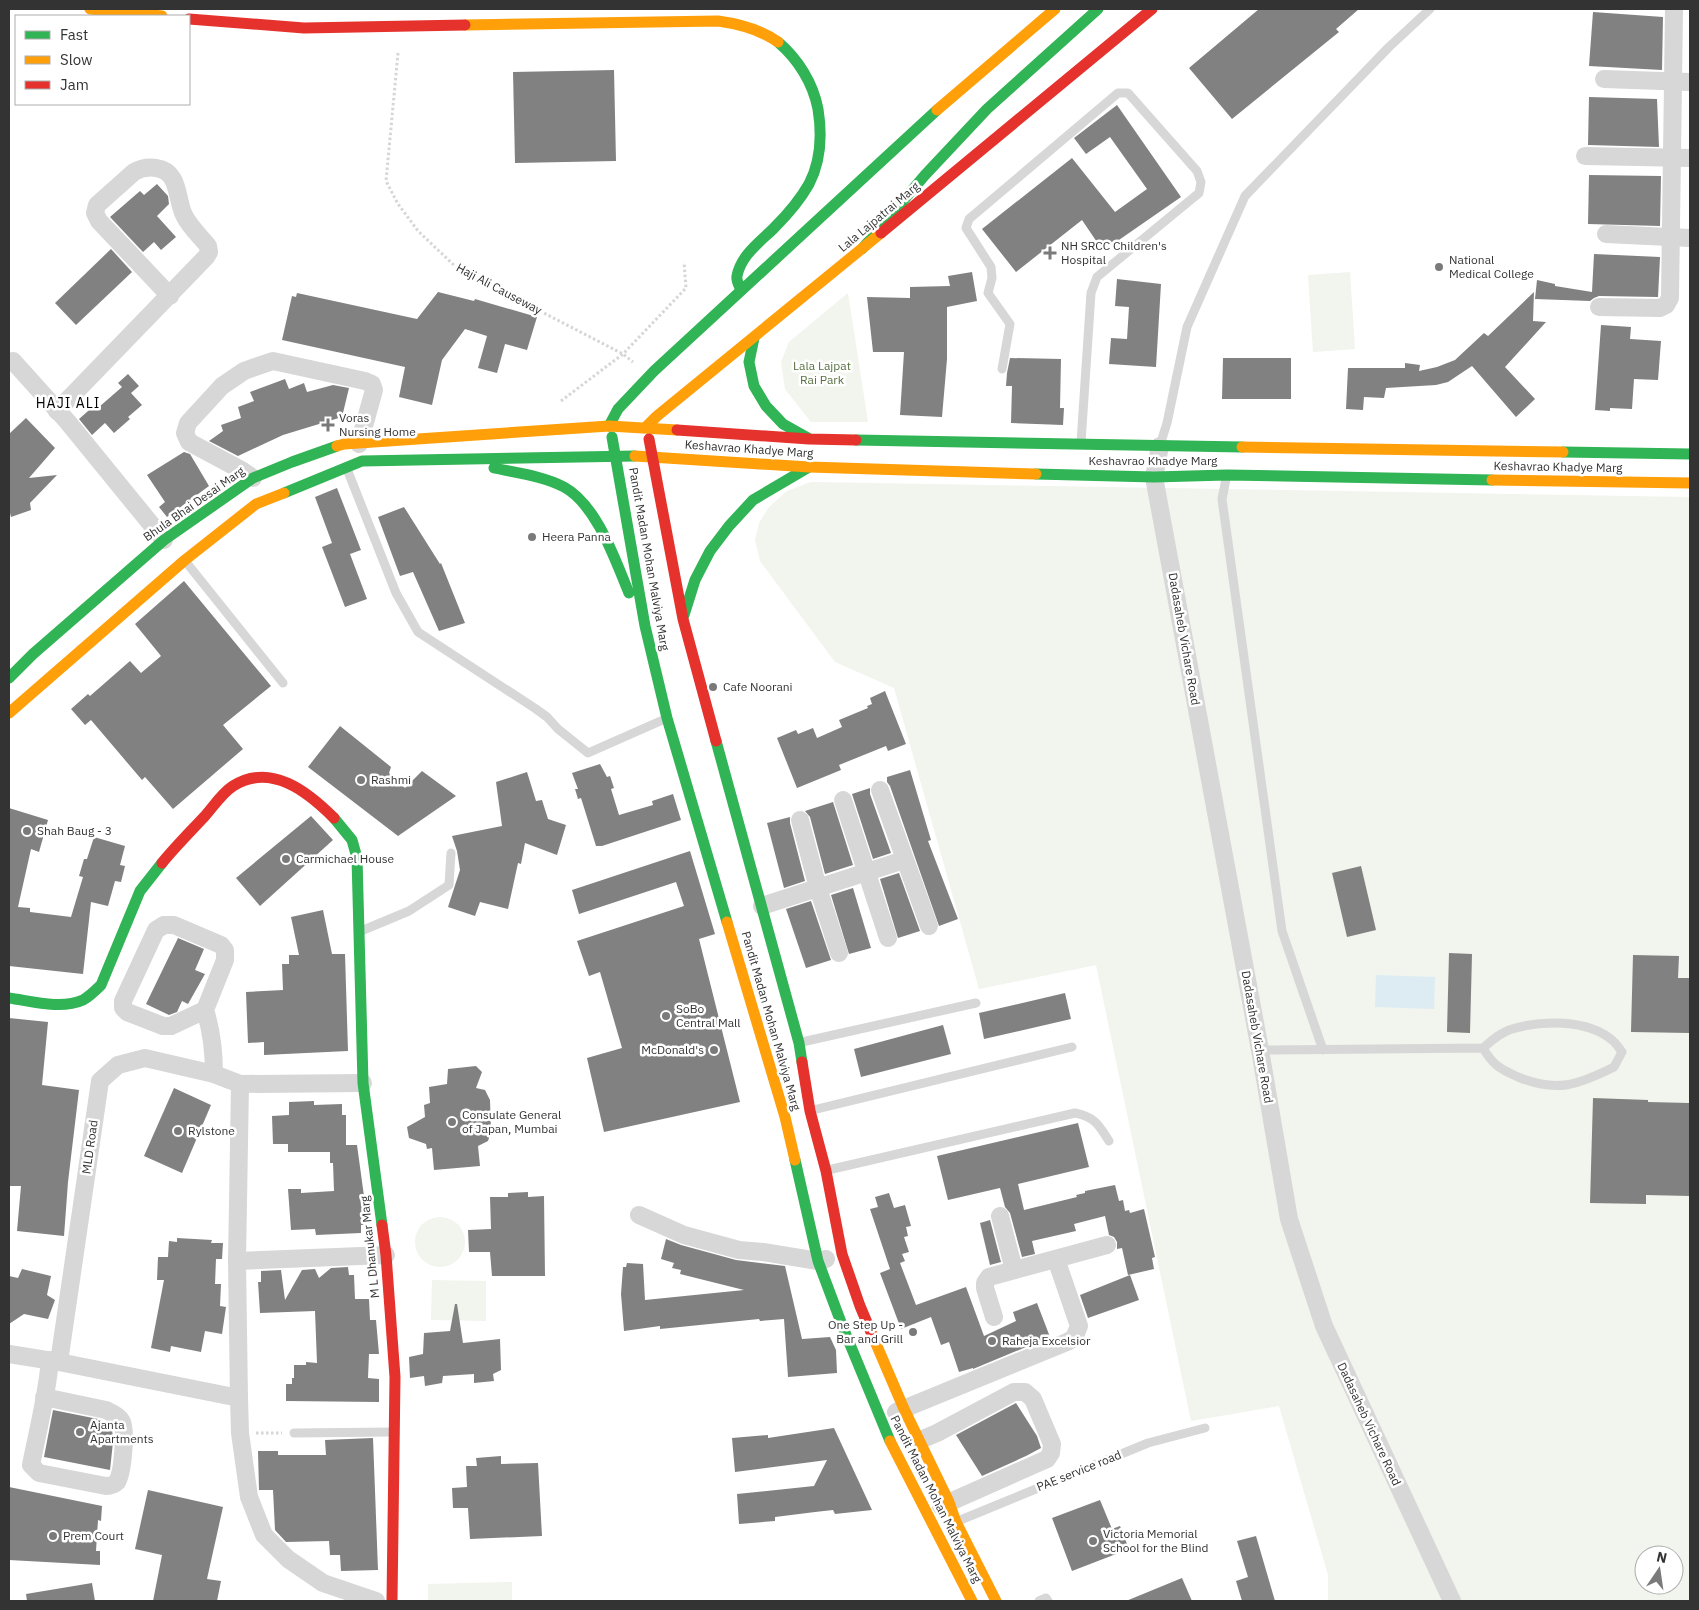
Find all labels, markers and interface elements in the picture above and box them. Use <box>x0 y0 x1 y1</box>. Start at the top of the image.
legend <box>15 15 190 105</box>
text: Fast <box>60 25 88 44</box>
text: Slow <box>60 50 93 69</box>
text: Jam <box>60 75 89 94</box>
street label: Lala Lajpatrai Marg <box>835 178 923 255</box>
place label: NH SRCC Children's Hospital <box>1061 238 1167 267</box>
marker: NH SRCC Children's Hospital <box>1043 246 1057 260</box>
place label: National Medical College <box>1449 252 1534 281</box>
street label: Haji Ali Causeway <box>454 260 545 317</box>
marker: National Medical College <box>1433 261 1445 273</box>
park label: Lala Lajpat Rai Park <box>793 358 851 387</box>
district label: HAJI ALI <box>36 394 100 412</box>
place label: Voras Nursing Home <box>339 410 416 439</box>
marker: Voras Nursing Home <box>321 418 335 432</box>
street label: Keshavrao Khadye Marg <box>684 437 814 461</box>
street label: Keshavrao Khadye Marg <box>1089 453 1218 468</box>
street label: Keshavrao Khadye Marg <box>1493 458 1623 475</box>
street label: Bhula Bhai Desai Marg <box>140 463 248 544</box>
street label: Pandit Madan Mohan Malviya Marg <box>626 466 673 652</box>
place label: Heera Panna <box>542 529 611 544</box>
marker: Heera Panna <box>526 531 538 543</box>
street label: Dadasaheb Vichare Road <box>1165 572 1204 706</box>
place label: Cafe Noorani <box>723 679 793 694</box>
marker: Cafe Noorani <box>707 681 719 693</box>
place label: Rashmi <box>371 772 411 787</box>
marker: Rashmi <box>355 774 367 786</box>
place label: Shah Baug - 3 <box>37 823 112 838</box>
marker: Shah Baug - 3 <box>21 825 33 837</box>
place label: Carmichael House <box>296 851 395 866</box>
marker: Carmichael House <box>280 853 292 865</box>
street label: Pandit Madan Mohan Malviya Marg <box>739 930 804 1113</box>
street label: Dadasaheb Vichare Road <box>1238 970 1277 1104</box>
place label: SoBo Central Mall <box>676 1001 741 1030</box>
marker: SoBo Central Mall <box>660 1010 672 1022</box>
place label: McDonald's <box>641 1042 704 1057</box>
marker: McDonald's <box>708 1044 720 1056</box>
place label: Consulate General of Japan, Mumbai <box>462 1107 561 1136</box>
marker: Consulate General of Japan, Mumbai <box>446 1116 458 1128</box>
street label: MLD Road <box>78 1119 101 1175</box>
place label: Rylstone <box>188 1123 235 1138</box>
marker: Rylstone <box>172 1125 184 1137</box>
street label: M L Dhanukar Marg <box>357 1194 382 1299</box>
place label: One Step Up - Bar and Grill <box>828 1317 903 1346</box>
marker: One Step Up - Bar and Grill <box>907 1326 919 1338</box>
place label: Raheja Excelsior <box>1002 1333 1091 1348</box>
marker: Raheja Excelsior <box>986 1335 998 1347</box>
street label: Dadasaheb Vichare Road <box>1334 1360 1405 1488</box>
street label: Pandit Madan Mohan Malviya Marg <box>888 1413 986 1586</box>
place label: Ajanta Apartments <box>90 1417 154 1446</box>
marker: Ajanta Apartments <box>74 1426 86 1438</box>
street label: PAE service road <box>1034 1447 1123 1494</box>
place label: Victoria Memorial School for the Blind <box>1103 1526 1208 1555</box>
place label: Prem Court <box>63 1528 124 1543</box>
marker: Prem Court <box>47 1530 59 1542</box>
marker: Victoria Memorial School for the Blind <box>1087 1535 1099 1547</box>
north arrow <box>1634 1545 1684 1595</box>
text: N <box>1655 1547 1669 1567</box>

